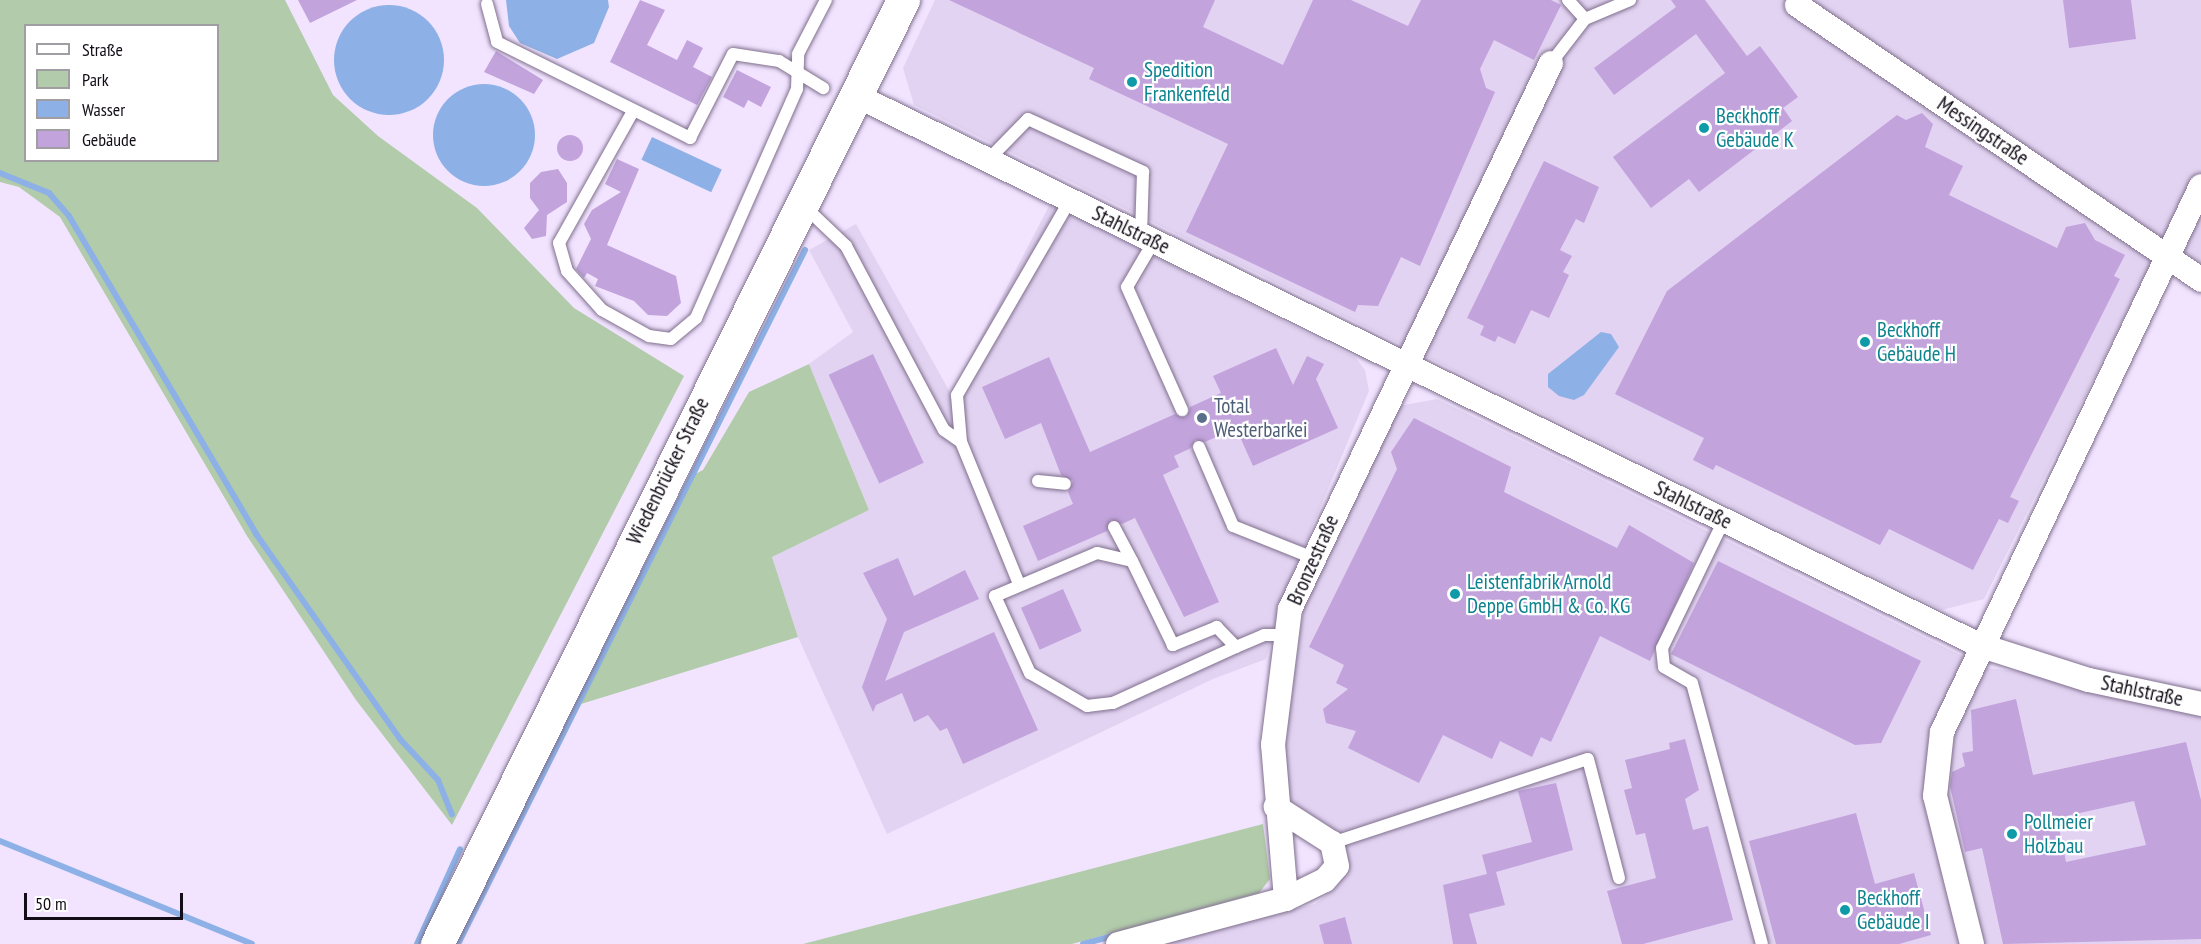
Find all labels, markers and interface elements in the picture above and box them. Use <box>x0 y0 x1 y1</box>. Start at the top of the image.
legend <box>24 24 219 162</box>
text: Straße <box>82 38 123 61</box>
place label: Spedition Frankenfeld <box>1144 57 1230 107</box>
text: Park <box>82 68 109 91</box>
marker: Spedition Frankenfeld <box>1125 75 1139 89</box>
street label: Messingstraße <box>1932 91 2034 171</box>
text: Wasser <box>82 98 125 121</box>
place label: Beckhoff Gebäude K <box>1716 103 1794 153</box>
marker: Beckhoff Gebäude K <box>1697 121 1711 135</box>
text: Gebäude <box>82 128 136 151</box>
street label: Stahlstraße <box>1088 200 1174 260</box>
place label: Beckhoff Gebäude H <box>1877 317 1956 367</box>
marker: Beckhoff Gebäude H <box>1858 335 1872 349</box>
street label: Wiedenbrücker Straße <box>622 393 714 549</box>
place label: Total Westerbarkei <box>1214 393 1308 443</box>
marker: Total Westerbarkei <box>1195 411 1209 425</box>
street label: Stahlstraße <box>1650 475 1736 535</box>
street label: Bronzestraße <box>1282 511 1344 609</box>
place label: Leistenfabrik Arnold Deppe GmbH & Co. KG <box>1467 569 1632 619</box>
marker: Leistenfabrik Arnold Deppe GmbH & Co. KG <box>1448 587 1462 601</box>
street label: Stahlstraße <box>2099 670 2185 712</box>
place label: Pollmeier Holzbau <box>2024 809 2093 859</box>
marker: Pollmeier Holzbau <box>2005 827 2019 841</box>
scale bar <box>27 881 186 919</box>
place label: Beckhoff Gebäude I <box>1857 885 1930 935</box>
text: 50 m <box>35 892 67 915</box>
marker: Beckhoff Gebäude I <box>1838 903 1852 917</box>

